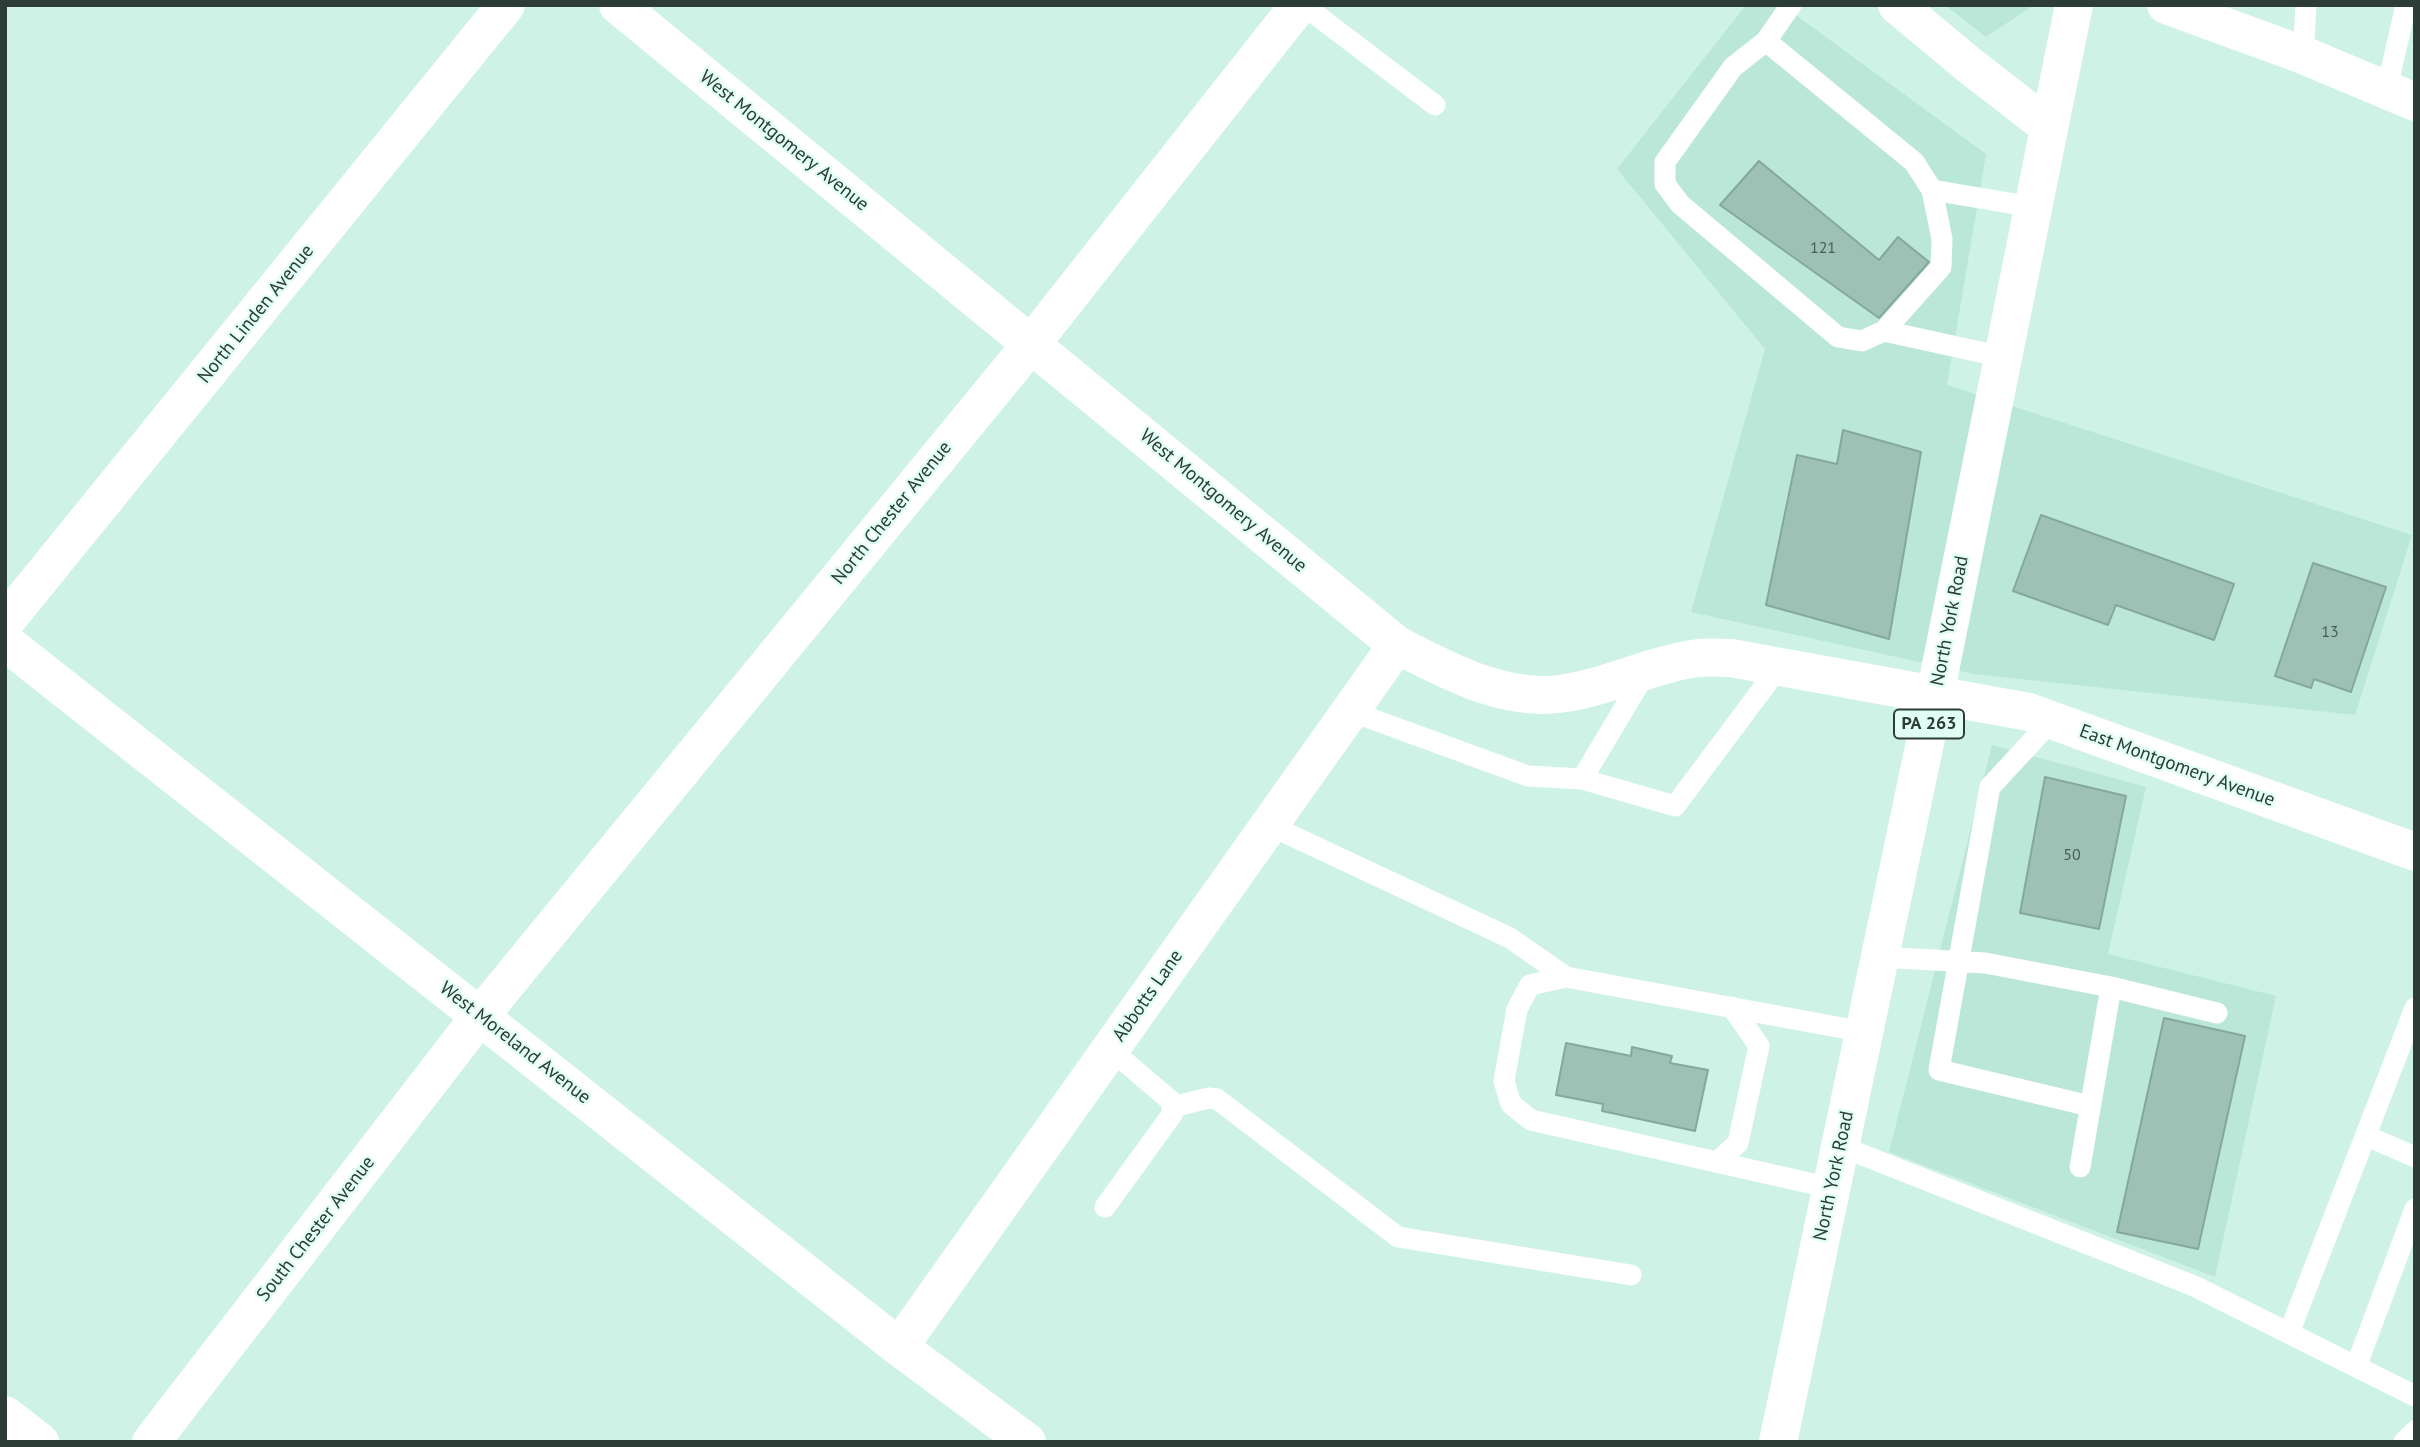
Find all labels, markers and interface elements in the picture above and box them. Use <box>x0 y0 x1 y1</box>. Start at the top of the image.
street label: West Montgomery Avenue <box>695 66 873 216</box>
house number: 121 <box>1810 238 1836 258</box>
street label: North Linden Avenue <box>193 240 319 388</box>
street label: West Montgomery Avenue <box>1135 424 1311 578</box>
street label: North Chester Avenue <box>827 437 957 589</box>
street label: North York Road <box>1926 554 1974 688</box>
house number: 13 <box>2321 622 2339 642</box>
road number: PA 263 <box>1894 710 1964 738</box>
street label: East Montgomery Avenue <box>2076 720 2278 812</box>
house number: 50 <box>2063 845 2081 865</box>
street label: Abbotts Lane <box>1108 946 1188 1046</box>
street label: West Moreland Avenue <box>435 977 595 1109</box>
street label: North York Road <box>1809 1109 1859 1243</box>
street label: South Chester Avenue <box>252 1152 380 1306</box>

